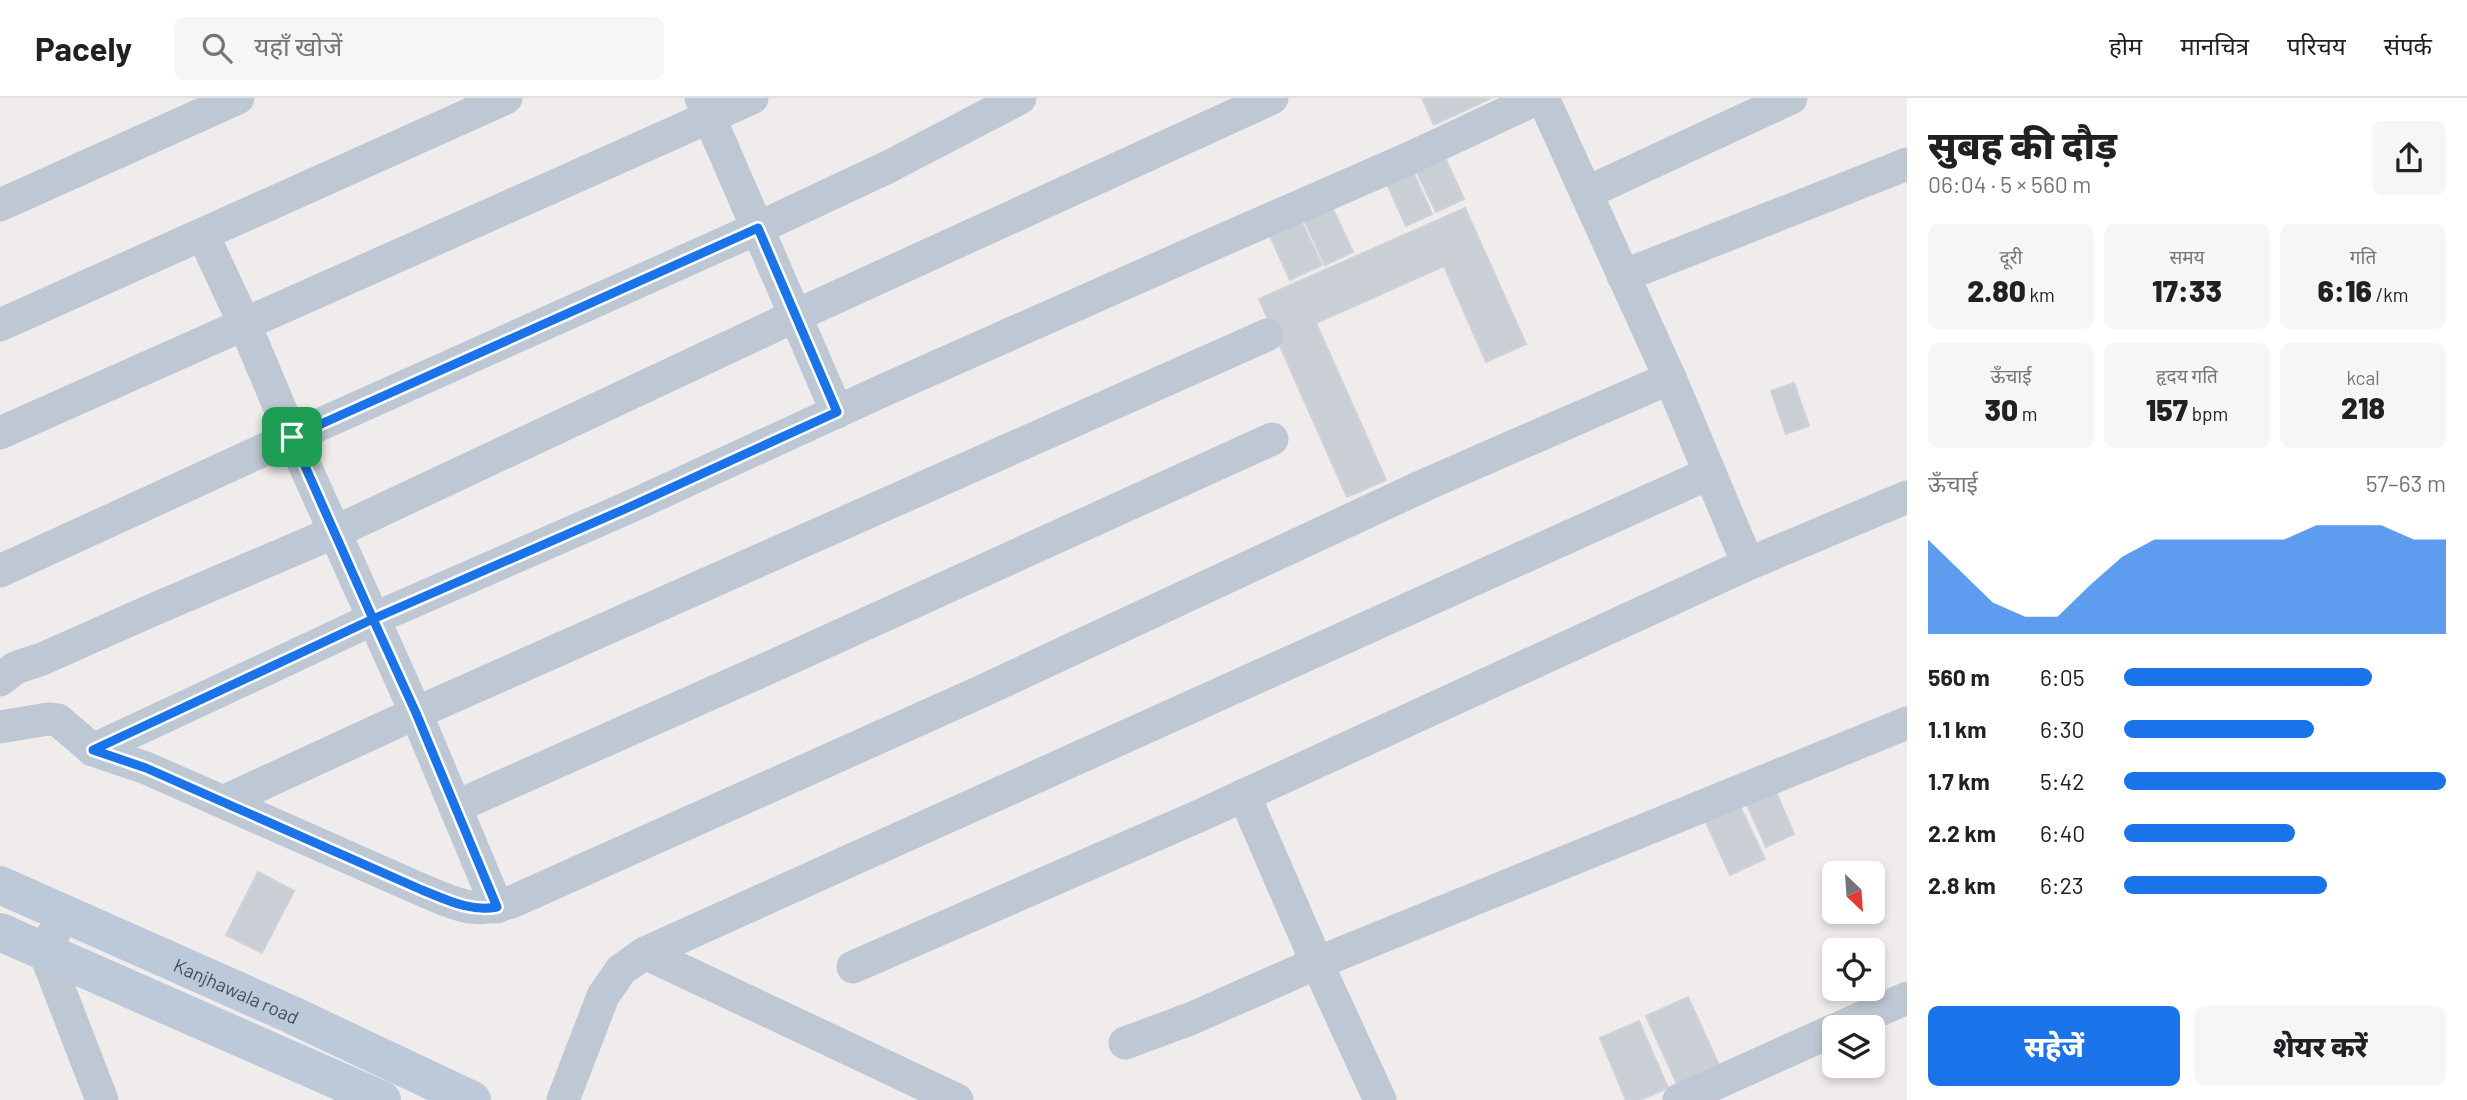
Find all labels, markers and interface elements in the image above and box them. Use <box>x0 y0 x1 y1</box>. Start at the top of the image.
search box <box>174 17 664 80</box>
text: Pacely <box>35 28 132 68</box>
icon: search <box>198 29 236 67</box>
text: यहाँ खोजें <box>254 30 342 61</box>
text: होम <box>2109 31 2142 60</box>
text: मानचित्र <box>2180 31 2249 60</box>
text: परिचय <box>2287 31 2346 60</box>
text: संपर्क <box>2384 31 2432 60</box>
text: सुबह की दौड़ <box>1928 121 2117 167</box>
button: share <box>2372 121 2446 195</box>
text: 06:04 · 5 × 560 m <box>1928 170 2091 198</box>
text: दूरी <box>2000 245 2022 268</box>
text: समय <box>2169 245 2205 268</box>
text: गति <box>2350 245 2376 268</box>
text: 2.80 <box>1967 272 2026 308</box>
text: 17:33 <box>2152 272 2222 308</box>
text: 6:16 <box>2317 272 2372 308</box>
text: km <box>2026 283 2055 306</box>
text: /km <box>2372 283 2409 306</box>
text: ऊँचाई <box>1990 364 2032 387</box>
text: हृदय गति <box>2156 364 2218 387</box>
text: kcal <box>2346 366 2380 389</box>
text: 218 <box>2341 389 2385 425</box>
text: 30 <box>1984 391 2018 427</box>
text: 157 <box>2146 391 2188 427</box>
text: m <box>2018 402 2038 425</box>
text: bpm <box>2188 402 2228 425</box>
pin <box>262 407 322 467</box>
icon: arrive <box>273 418 311 456</box>
text: ऊँचाई <box>1928 469 1978 497</box>
text: 57–63 m <box>2366 469 2446 497</box>
text: 560 m <box>1928 663 1990 691</box>
text: 6:05 <box>2040 663 2084 691</box>
text: 1.1 km <box>1928 715 1987 743</box>
text: 6:30 <box>2040 715 2084 743</box>
text: 1.7 km <box>1928 767 1990 795</box>
text: 5:42 <box>2040 767 2085 795</box>
text: 2.2 km <box>1928 819 1996 847</box>
text: 6:40 <box>2040 819 2085 847</box>
north arrow <box>1822 861 1885 924</box>
map controls <box>1822 861 1885 1078</box>
text: 2.8 km <box>1928 871 1996 899</box>
text: 6:23 <box>2040 871 2084 899</box>
button: locate <box>1822 938 1885 1001</box>
street label: Kanjhawala road <box>171 952 303 1028</box>
button: सहेजें <box>1928 1006 2180 1086</box>
button: शेयर करें <box>2194 1006 2446 1086</box>
button: layers <box>1822 1015 1885 1078</box>

